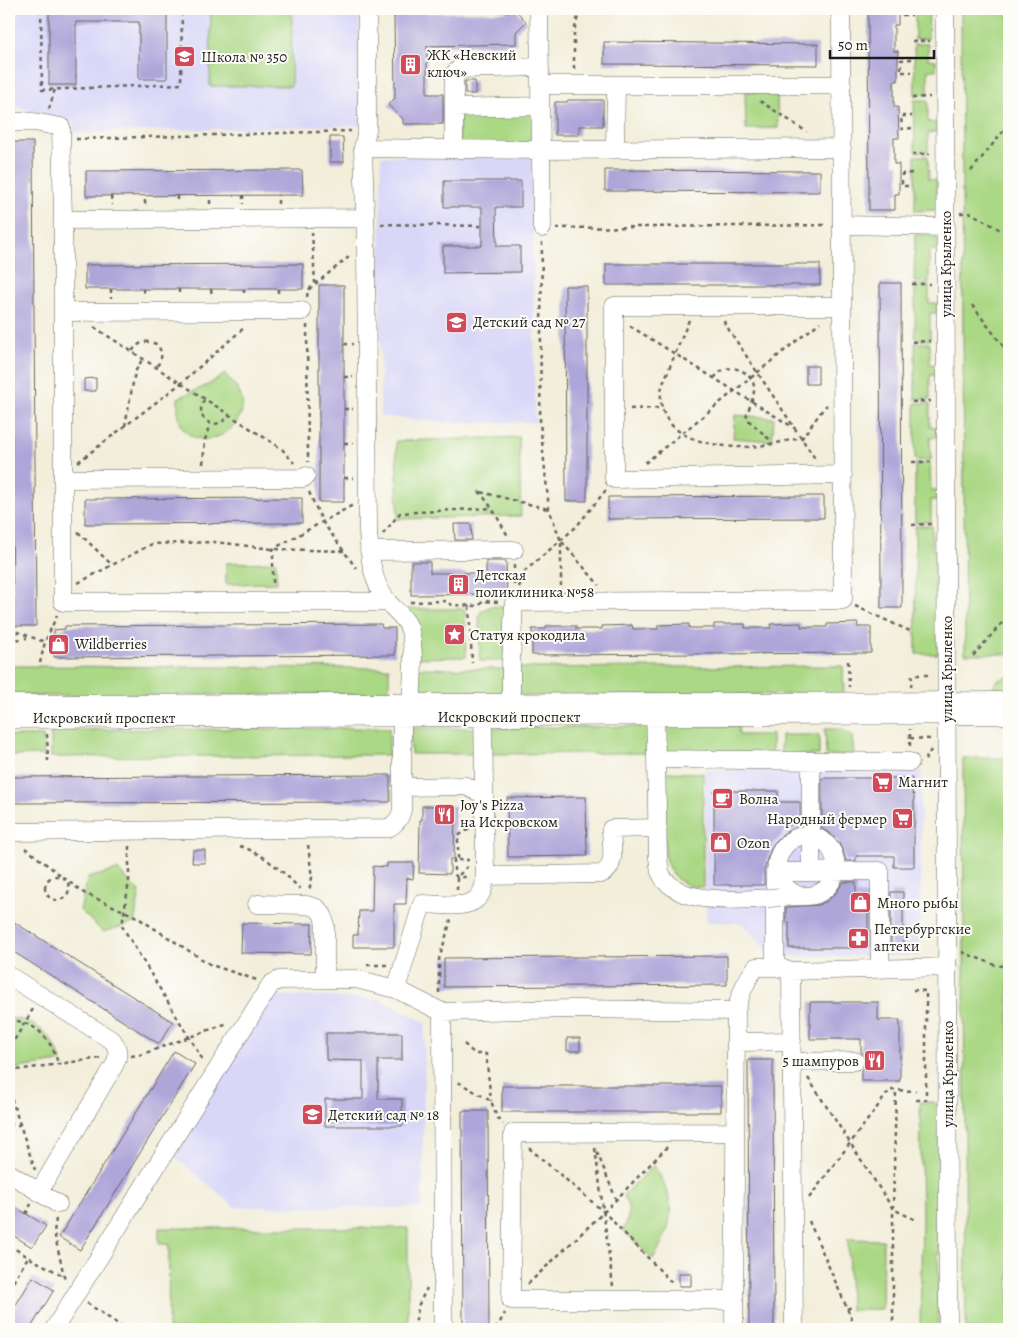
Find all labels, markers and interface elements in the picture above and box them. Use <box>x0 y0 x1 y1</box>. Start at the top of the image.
scale bar <box>830 28 934 60</box>
text: 50 m <box>838 35 868 55</box>
school or university icon: Школа № 350 <box>173 45 197 69</box>
place label: ЖК «Невский ключ» <box>427 45 517 82</box>
place label: Школа № 350 <box>201 47 287 67</box>
building icon: ЖК «Невский ключ» <box>399 52 423 76</box>
street label: улица Крыленко <box>936 211 956 318</box>
school or university icon: Детский сад № 27 <box>445 310 469 334</box>
place label: Детский сад № 27 <box>473 312 586 332</box>
place label: Детская поликлиника №58 <box>475 565 594 602</box>
building icon: Детская поликлиника №58 <box>447 572 471 596</box>
street label: улица Крыленко <box>937 616 957 723</box>
place icon: Статуя крокодила <box>442 623 466 647</box>
place label: Статуя крокодила <box>470 625 586 645</box>
shop icon: Wildberries <box>47 632 71 656</box>
place label: Wildberries <box>74 634 147 654</box>
street label: Искровский проспект <box>437 707 581 727</box>
street label: Искровский проспект <box>32 708 176 728</box>
supermarket icon: Магнит <box>870 770 894 794</box>
place label: Магнит <box>898 772 948 792</box>
cafe icon: Волна <box>711 787 735 811</box>
place label: Волна <box>739 789 779 809</box>
place label: Joy's Pizza на Искровском <box>460 795 558 832</box>
restaurant icon: Joy's Pizza на Искровском <box>432 802 456 826</box>
supermarket icon: Народный фермер <box>891 807 915 831</box>
place label: Народный фермер <box>767 809 887 829</box>
shop icon: Ozon <box>709 831 733 855</box>
place label: Ozon <box>737 833 770 853</box>
shop icon: Много рыбы <box>849 891 873 915</box>
place label: Много рыбы <box>877 893 958 913</box>
place label: Петербургские аптеки <box>874 919 971 956</box>
pharmacy icon: Петербургские аптеки <box>846 926 870 950</box>
street label: улица Крыленко <box>938 1021 958 1128</box>
restaurant icon: 5 шампуров <box>863 1049 887 1073</box>
place label: 5 шампуров <box>782 1051 859 1071</box>
school or university icon: Детский сад № 18 <box>300 1103 324 1127</box>
place label: Детский сад № 18 <box>328 1105 439 1125</box>

